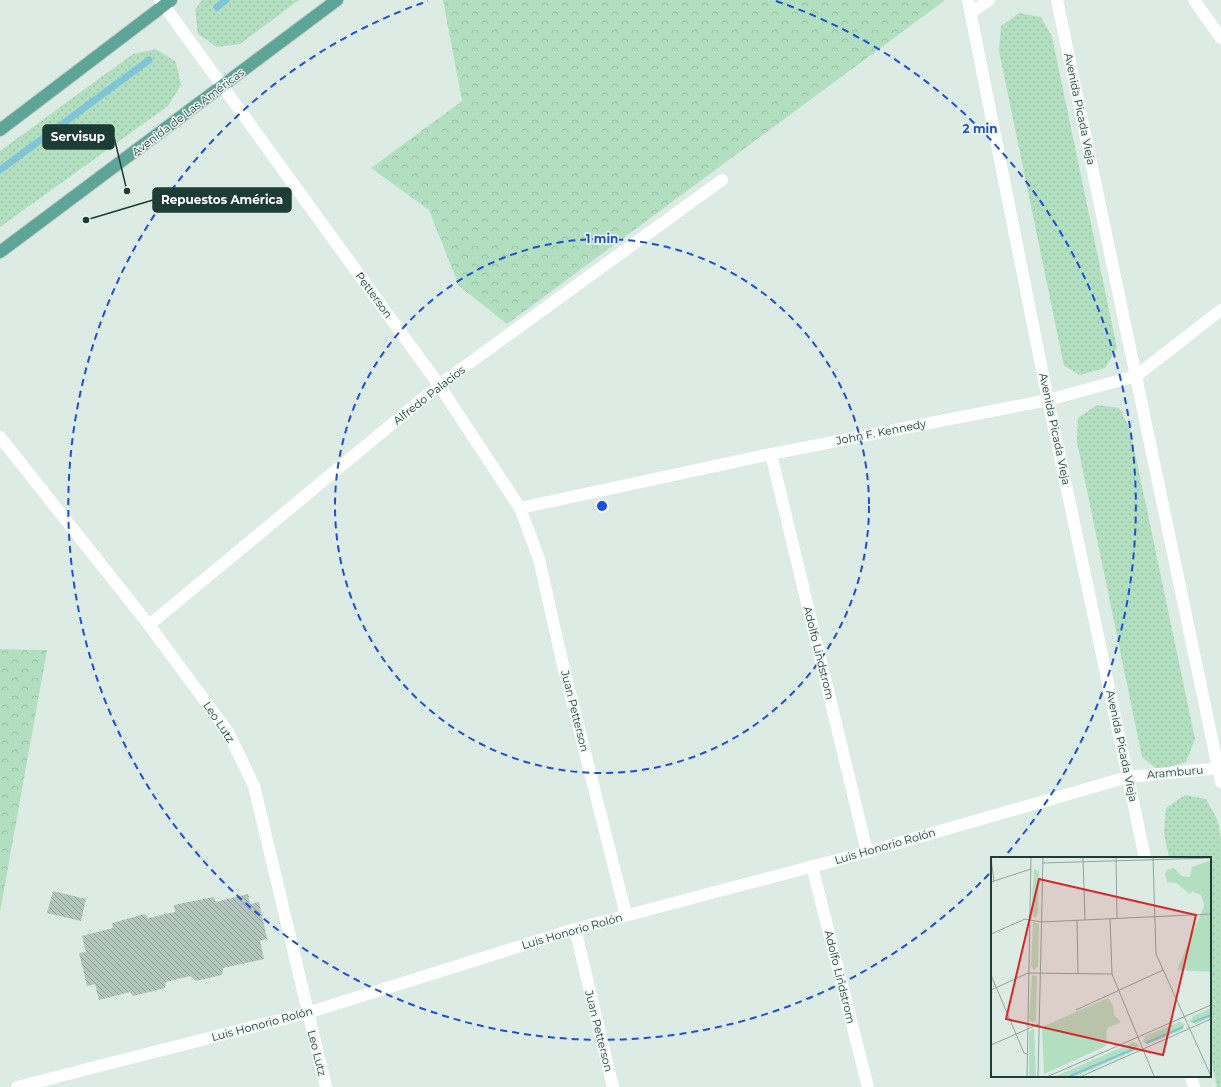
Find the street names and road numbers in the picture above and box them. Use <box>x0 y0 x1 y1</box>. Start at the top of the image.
street label: Avenida Picada Vieja <box>1061 52 1099 166</box>
street label: Avenida de Las Américas <box>129 65 247 159</box>
street label: Petterson <box>353 269 395 321</box>
street label: Alfredo Palacios <box>390 362 468 428</box>
street label: Avenida Picada Vieja <box>1036 372 1074 486</box>
street label: John F. Kennedy <box>834 416 927 448</box>
street label: Adolfo Lindstrom <box>801 605 837 701</box>
street label: Juan Petterson <box>558 668 592 753</box>
street label: Avenida Picada Vieja <box>1103 689 1141 803</box>
street label: Leo Lutz <box>200 699 238 746</box>
street label: Aramburu <box>1146 763 1204 781</box>
street label: Luis Honorio Rolón <box>833 825 937 867</box>
street label: Luis Honorio Rolón <box>520 910 624 952</box>
street label: Adolfo Lindstrom <box>822 929 858 1025</box>
street label: Juan Petterson <box>582 988 616 1073</box>
street label: Luis Honorio Rolón <box>210 1004 314 1044</box>
street label: Leo Lutz <box>305 1029 330 1078</box>

